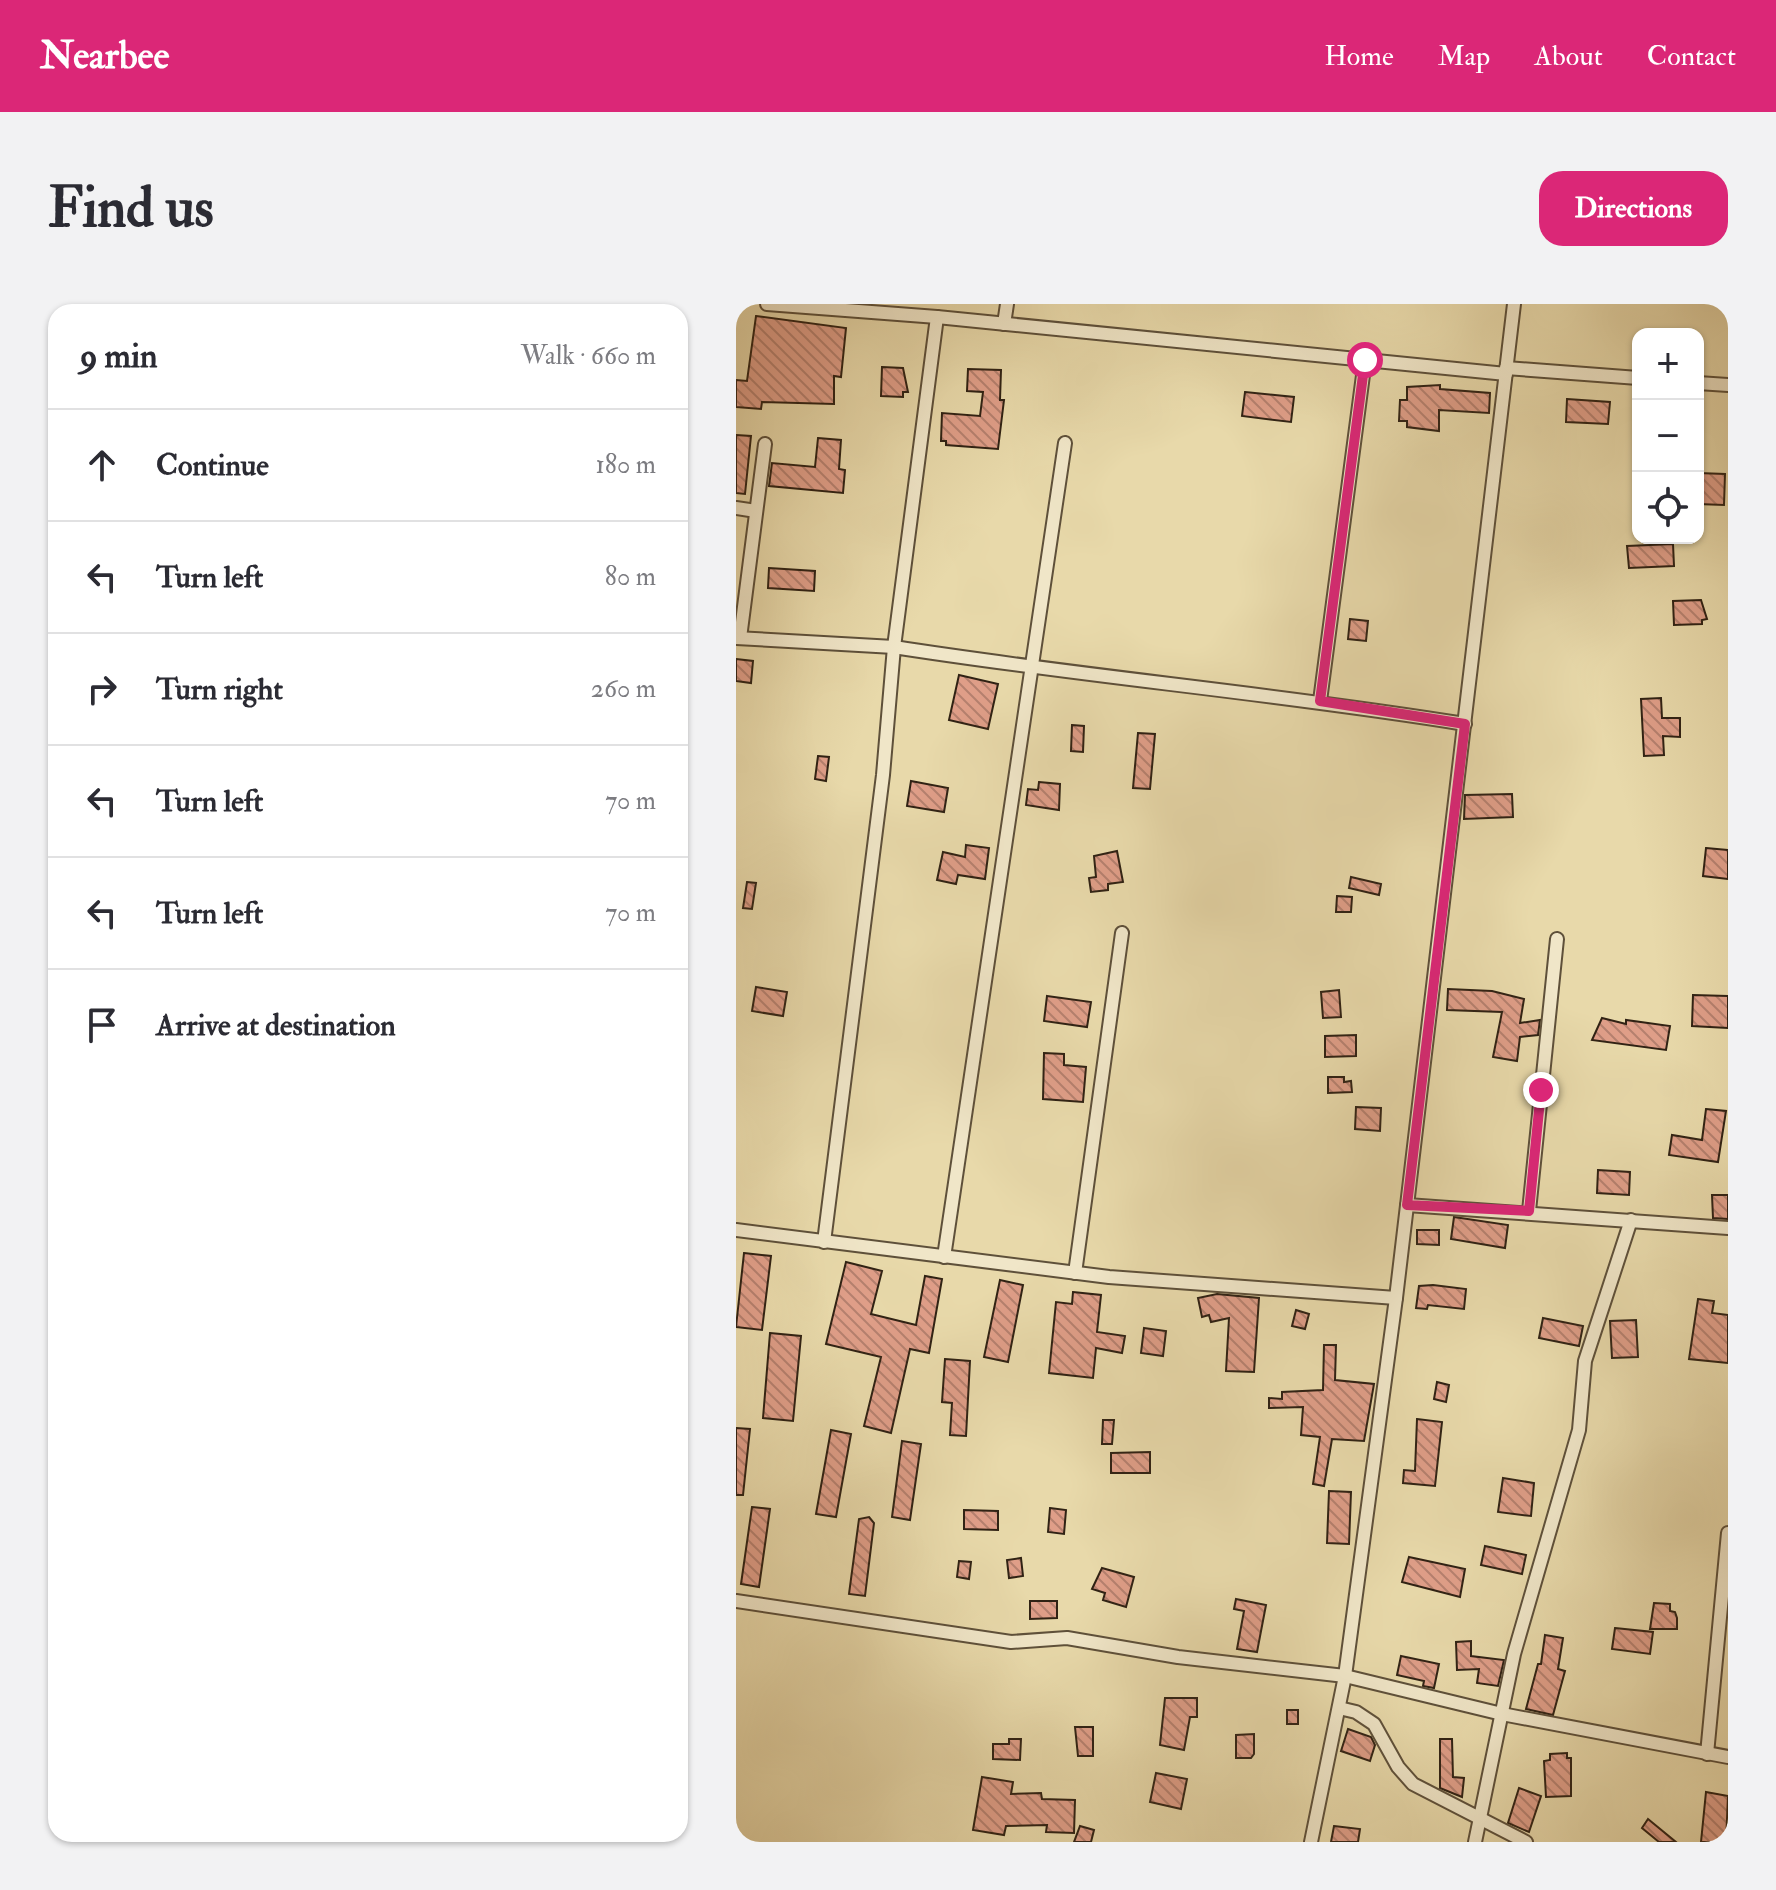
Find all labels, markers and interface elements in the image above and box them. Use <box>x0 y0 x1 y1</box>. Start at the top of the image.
text: Nearbee <box>40 32 169 80</box>
text: Home <box>1324 39 1394 74</box>
text: Map <box>1438 39 1490 74</box>
text: About <box>1534 39 1603 74</box>
text: Contact <box>1647 39 1736 74</box>
button: Directions <box>1539 171 1728 246</box>
text: Find us <box>48 173 214 244</box>
map controls <box>1632 328 1704 544</box>
button: + <box>1632 328 1704 400</box>
text: 9 min <box>80 335 158 378</box>
text: Walk · 660 m <box>521 340 656 372</box>
route start <box>1347 342 1383 378</box>
button: − <box>1632 400 1704 472</box>
icon: ahead <box>80 443 124 487</box>
text: Continue <box>156 447 269 484</box>
text: 180 m <box>596 449 656 481</box>
button: locate <box>1632 472 1704 544</box>
icon: left <box>80 555 124 599</box>
text: Turn left <box>156 559 263 596</box>
text: 80 m <box>605 561 656 593</box>
icon: right <box>80 667 124 711</box>
text: Turn right <box>156 671 283 708</box>
text: 260 m <box>591 673 656 705</box>
icon: left <box>80 779 124 823</box>
text: Turn left <box>156 783 263 820</box>
text: 70 m <box>605 785 656 817</box>
icon: left <box>80 891 124 935</box>
text: Turn left <box>156 895 263 932</box>
text: 70 m <box>605 897 656 929</box>
icon: arrive <box>80 1003 124 1047</box>
text: Arrive at destination <box>156 1007 396 1044</box>
route end <box>1523 1072 1559 1108</box>

